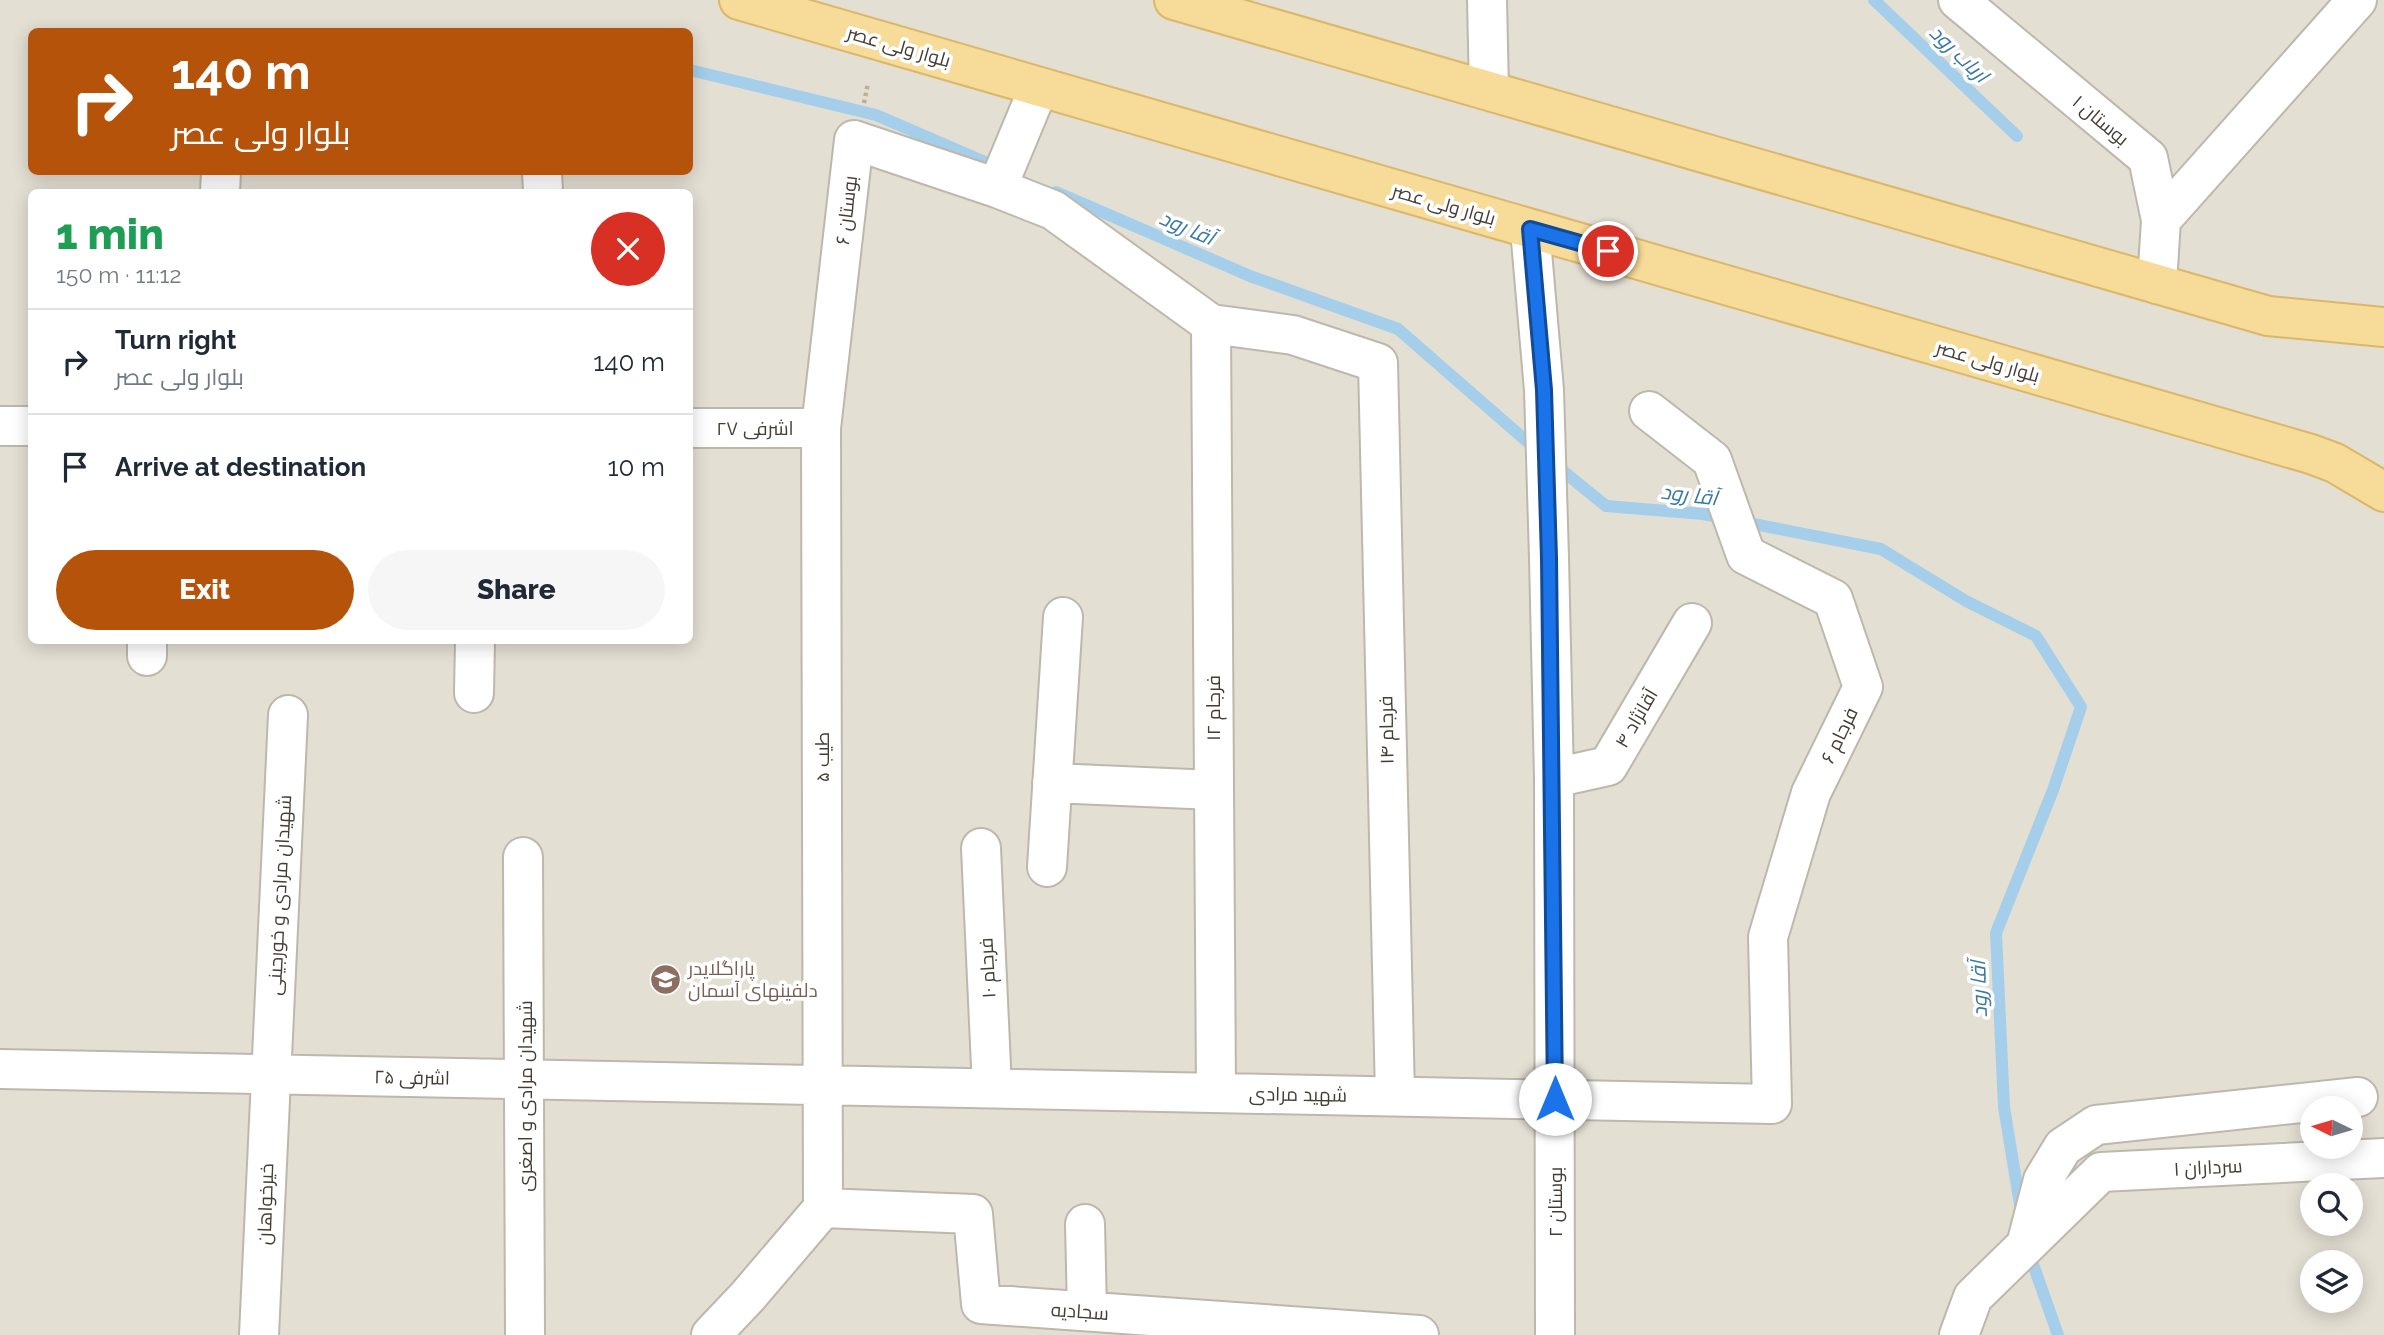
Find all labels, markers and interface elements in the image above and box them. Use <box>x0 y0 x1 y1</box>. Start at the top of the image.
street label: بلوار ولی عصر <box>844 20 953 72</box>
water label: ارباب رود <box>1925 20 1996 89</box>
text: 140 m <box>171 43 311 100</box>
icon: right <box>56 56 147 147</box>
street label: بوستان ۱ <box>2068 90 2133 151</box>
text: بلوار ولی عصر <box>171 114 351 151</box>
street label: بوستان ۶ <box>831 174 862 246</box>
street label: بلوار ولی عصر <box>1389 178 1498 230</box>
water label: آقا رود <box>1156 205 1222 252</box>
text: 1 min <box>56 210 164 259</box>
button: close <box>591 212 665 286</box>
pin <box>1578 221 1638 281</box>
icon: arrive <box>1589 232 1627 270</box>
text: 150 m · 11:12 <box>56 261 181 288</box>
text: Turn right <box>115 325 236 355</box>
street label: بلوار ولی عصر <box>1933 335 2042 387</box>
icon: right <box>56 343 94 381</box>
text: 140 m <box>593 347 665 377</box>
text: بلوار ولی عصر <box>115 363 244 390</box>
street label: اشرفی ۲۷ <box>716 417 794 440</box>
icon: arrive <box>56 448 94 486</box>
text: Arrive at destination <box>115 452 366 482</box>
text: 10 m <box>607 452 665 482</box>
water label: آقا رود <box>1659 479 1723 511</box>
button: Exit <box>56 550 354 630</box>
button: Share <box>368 550 665 630</box>
street label: فرجام ۱۲ <box>1202 675 1227 741</box>
street label: آقانژاد ۴ <box>1610 684 1663 752</box>
street label: فرجام ۱۴ <box>1374 695 1401 764</box>
street label: فرجام ۶ <box>1816 704 1865 768</box>
street label: طیب ۵ <box>811 732 833 782</box>
street label: شهیدان مرادی و خورجینی <box>263 794 296 996</box>
street label: فرجام ۱۰ <box>974 937 1003 999</box>
water label: آقا رود <box>1965 956 1992 1018</box>
place label: پاراگلایدر دلفینهای آسمان <box>687 957 818 1002</box>
school or university icon: پاراگلایدر دلفینهای آسمان <box>648 962 682 996</box>
street label: شهیدان مرادی و اصغری <box>514 1000 537 1192</box>
position arrow <box>1518 1062 1592 1136</box>
street label: اشرفی ۲۵ <box>374 1065 450 1090</box>
street label: شهید مرادی <box>1249 1082 1347 1107</box>
north arrow <box>2300 1096 2362 1158</box>
map controls <box>2300 1096 2363 1313</box>
street label: سرداران ۱ <box>2173 1154 2243 1181</box>
street label: خیرخواهان <box>253 1163 278 1245</box>
street label: بوستان ۲ <box>1544 1167 1567 1237</box>
button: search <box>2300 1173 2363 1236</box>
button: layers <box>2300 1250 2363 1313</box>
street label: سجادیه <box>1050 1298 1110 1324</box>

